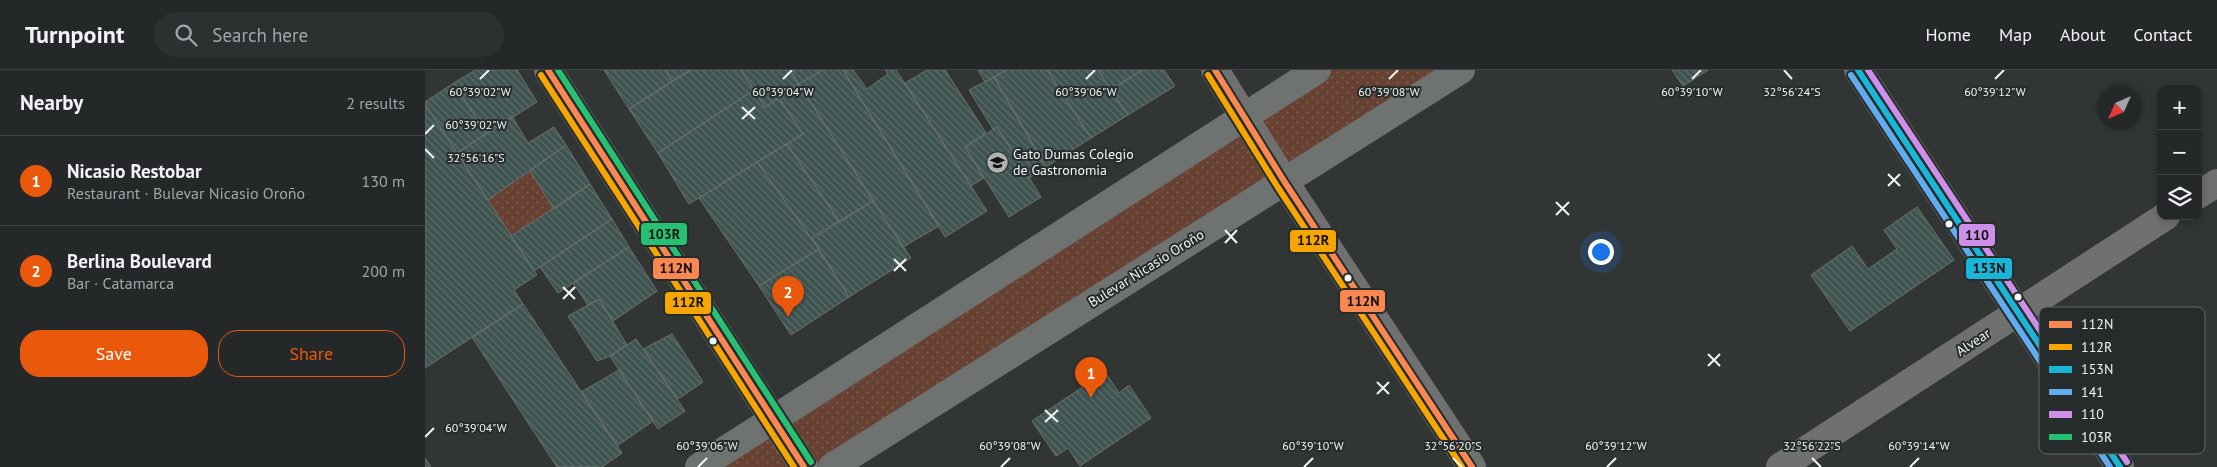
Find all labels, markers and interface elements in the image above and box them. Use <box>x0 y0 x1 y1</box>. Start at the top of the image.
search box <box>154 12 504 57</box>
text: Turnpoint <box>25 19 124 50</box>
icon: search <box>172 21 200 49</box>
text: Search here <box>212 23 308 47</box>
text: Home <box>1925 23 1971 46</box>
text: Map <box>1999 23 2032 46</box>
text: About <box>2060 23 2106 46</box>
text: Contact <box>2134 23 2192 46</box>
text: 60°39'02"W <box>449 84 511 99</box>
text: 60°39'04"W <box>752 84 814 99</box>
text: 60°39'06"W <box>1055 84 1117 99</box>
text: 60°39'08"W <box>1358 84 1420 99</box>
text: 60°39'10"W <box>1661 84 1723 99</box>
text: 32°56'24"S <box>1763 84 1821 99</box>
text: 60°39'12"W <box>1964 84 2026 99</box>
north arrow <box>2097 85 2142 130</box>
map controls <box>2157 85 2202 220</box>
button: + <box>2157 85 2202 130</box>
text: Nearby <box>20 89 83 116</box>
text: 2 results <box>346 93 405 113</box>
text: 60°39'02"W <box>445 117 507 132</box>
button: − <box>2157 130 2202 175</box>
place label: Gato Dumas Colegio de Gastronomia <box>1013 145 1134 179</box>
text: 32°56'16"S <box>447 150 505 165</box>
school or university icon: Gato Dumas Colegio de Gastronomia <box>985 150 1009 174</box>
text: Nicasio Restobar <box>67 159 202 183</box>
text: 1 <box>31 171 41 191</box>
text: 130 m <box>362 171 405 191</box>
button: layers <box>2157 175 2202 220</box>
text: Restaurant · Bulevar Nicasio Oroño <box>67 183 305 203</box>
unlabelled marker <box>1944 219 1954 229</box>
line badge: 103R <box>640 222 688 246</box>
line badge: 110 <box>1958 223 1996 247</box>
text: 103R <box>648 225 681 243</box>
street label: Bulevar Nicasio Oroño <box>1085 225 1207 311</box>
text: 110 <box>1965 226 1989 244</box>
line badge: 112R <box>1289 229 1337 253</box>
text: 112R <box>1297 231 1330 249</box>
your location <box>1588 239 1614 265</box>
text: Berlina Boulevard <box>67 249 212 273</box>
line badge: 112N <box>652 257 700 280</box>
line badge: 153N <box>1965 257 2013 280</box>
text: 112N <box>659 259 693 277</box>
text: 153N <box>1972 259 2006 277</box>
text: 2 <box>31 261 41 281</box>
text: 200 m <box>362 261 405 281</box>
text: Bar · Catamarca <box>67 273 174 293</box>
unlabelled marker <box>1343 273 1353 283</box>
pin: 2 <box>772 276 804 317</box>
line badge: 112N <box>1339 289 1386 313</box>
line badge: 112R <box>664 291 712 315</box>
text: 112N <box>1346 292 1380 310</box>
unlabelled marker <box>2013 292 2023 302</box>
text: 112R <box>672 293 705 311</box>
legend <box>2039 307 2205 454</box>
text: 112N <box>2081 315 2113 333</box>
street label: Alvear <box>1952 324 1994 360</box>
button: Save <box>20 330 208 377</box>
button: Share <box>218 330 405 377</box>
unlabelled marker <box>708 336 718 346</box>
text: 112R <box>2081 338 2112 356</box>
pin: 1 <box>1075 357 1107 398</box>
text: 153N <box>2081 360 2113 378</box>
text: 141 <box>2081 383 2104 401</box>
text: 110 <box>2081 405 2104 423</box>
text: 60°39'04"W <box>445 420 507 435</box>
text: 103R <box>2081 428 2112 446</box>
text: 60°39'06"W <box>676 438 738 453</box>
text: 60°39'08"W <box>979 438 1041 453</box>
text: 60°39'10"W <box>1282 438 1344 453</box>
text: 32°56'20"S <box>1424 438 1482 453</box>
text: 60°39'12"W <box>1585 438 1647 453</box>
text: 32°56'22"S <box>1783 438 1841 453</box>
text: 60°39'14"W <box>1888 438 1950 453</box>

